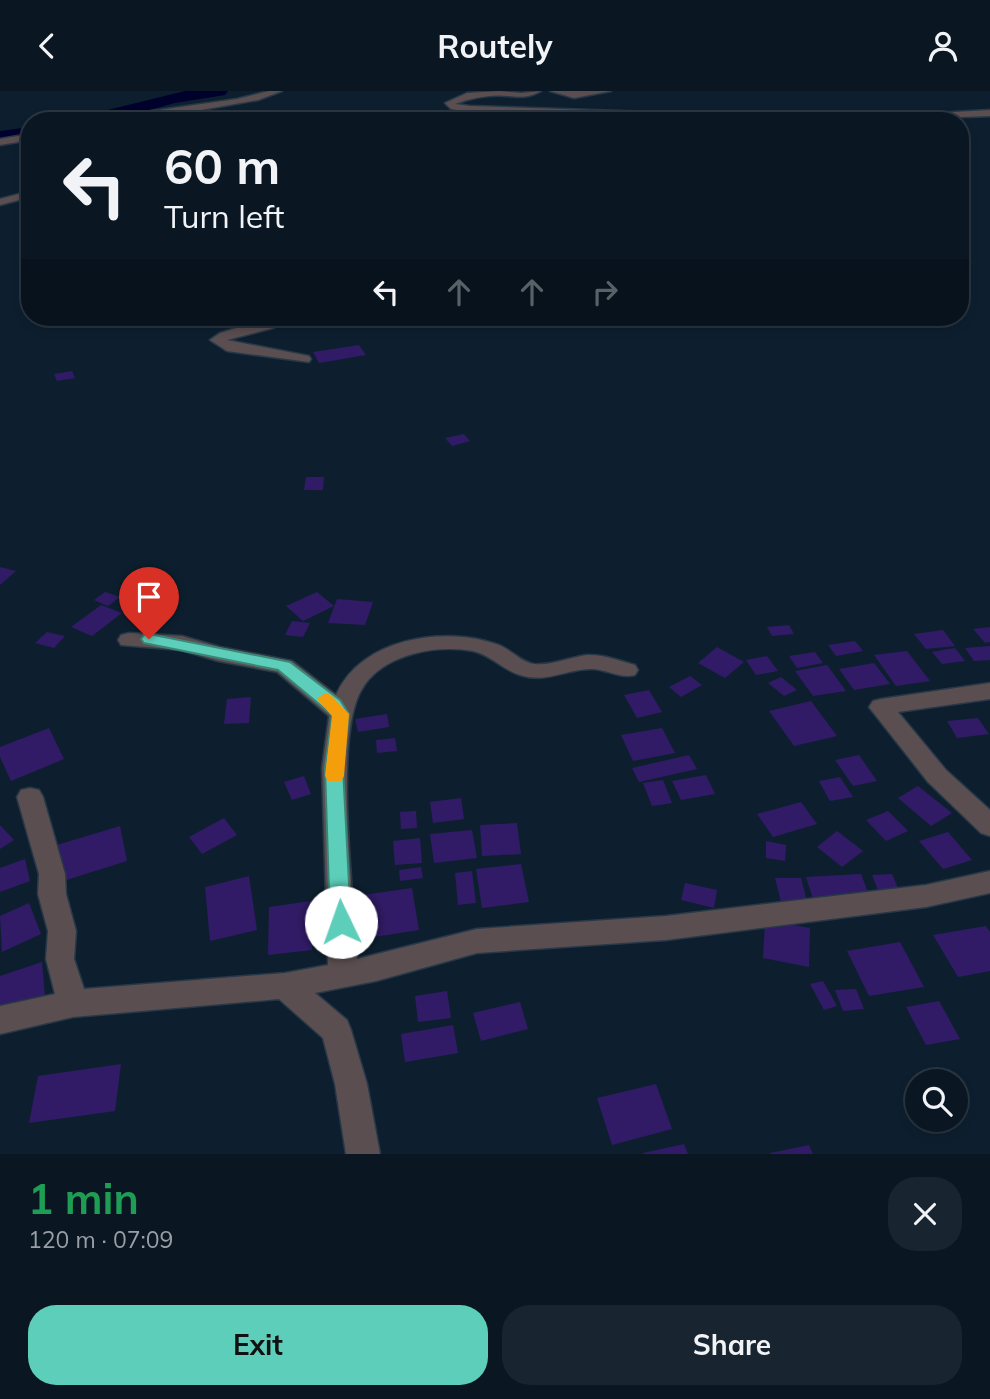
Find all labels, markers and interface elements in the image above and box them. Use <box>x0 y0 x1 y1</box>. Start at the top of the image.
text: Routely <box>437 26 553 66</box>
icon: back <box>28 27 66 65</box>
icon: person <box>924 27 962 65</box>
text: 60 m <box>164 135 280 196</box>
icon: left <box>49 140 140 231</box>
text: Turn left <box>164 196 284 236</box>
icon: left <box>367 273 405 311</box>
icon: ahead <box>440 273 478 311</box>
icon: ahead <box>513 273 551 311</box>
icon: right <box>586 273 624 311</box>
pin <box>119 567 179 639</box>
icon: arrive <box>130 578 168 616</box>
position arrow <box>304 885 378 959</box>
map controls <box>905 1069 968 1132</box>
button: search <box>905 1069 968 1132</box>
text: 1 min <box>28 1172 139 1225</box>
button: close <box>888 1177 962 1251</box>
text: 120 m · 07:09 <box>28 1225 173 1254</box>
button: Exit <box>28 1305 488 1385</box>
button: Share <box>502 1305 962 1385</box>

